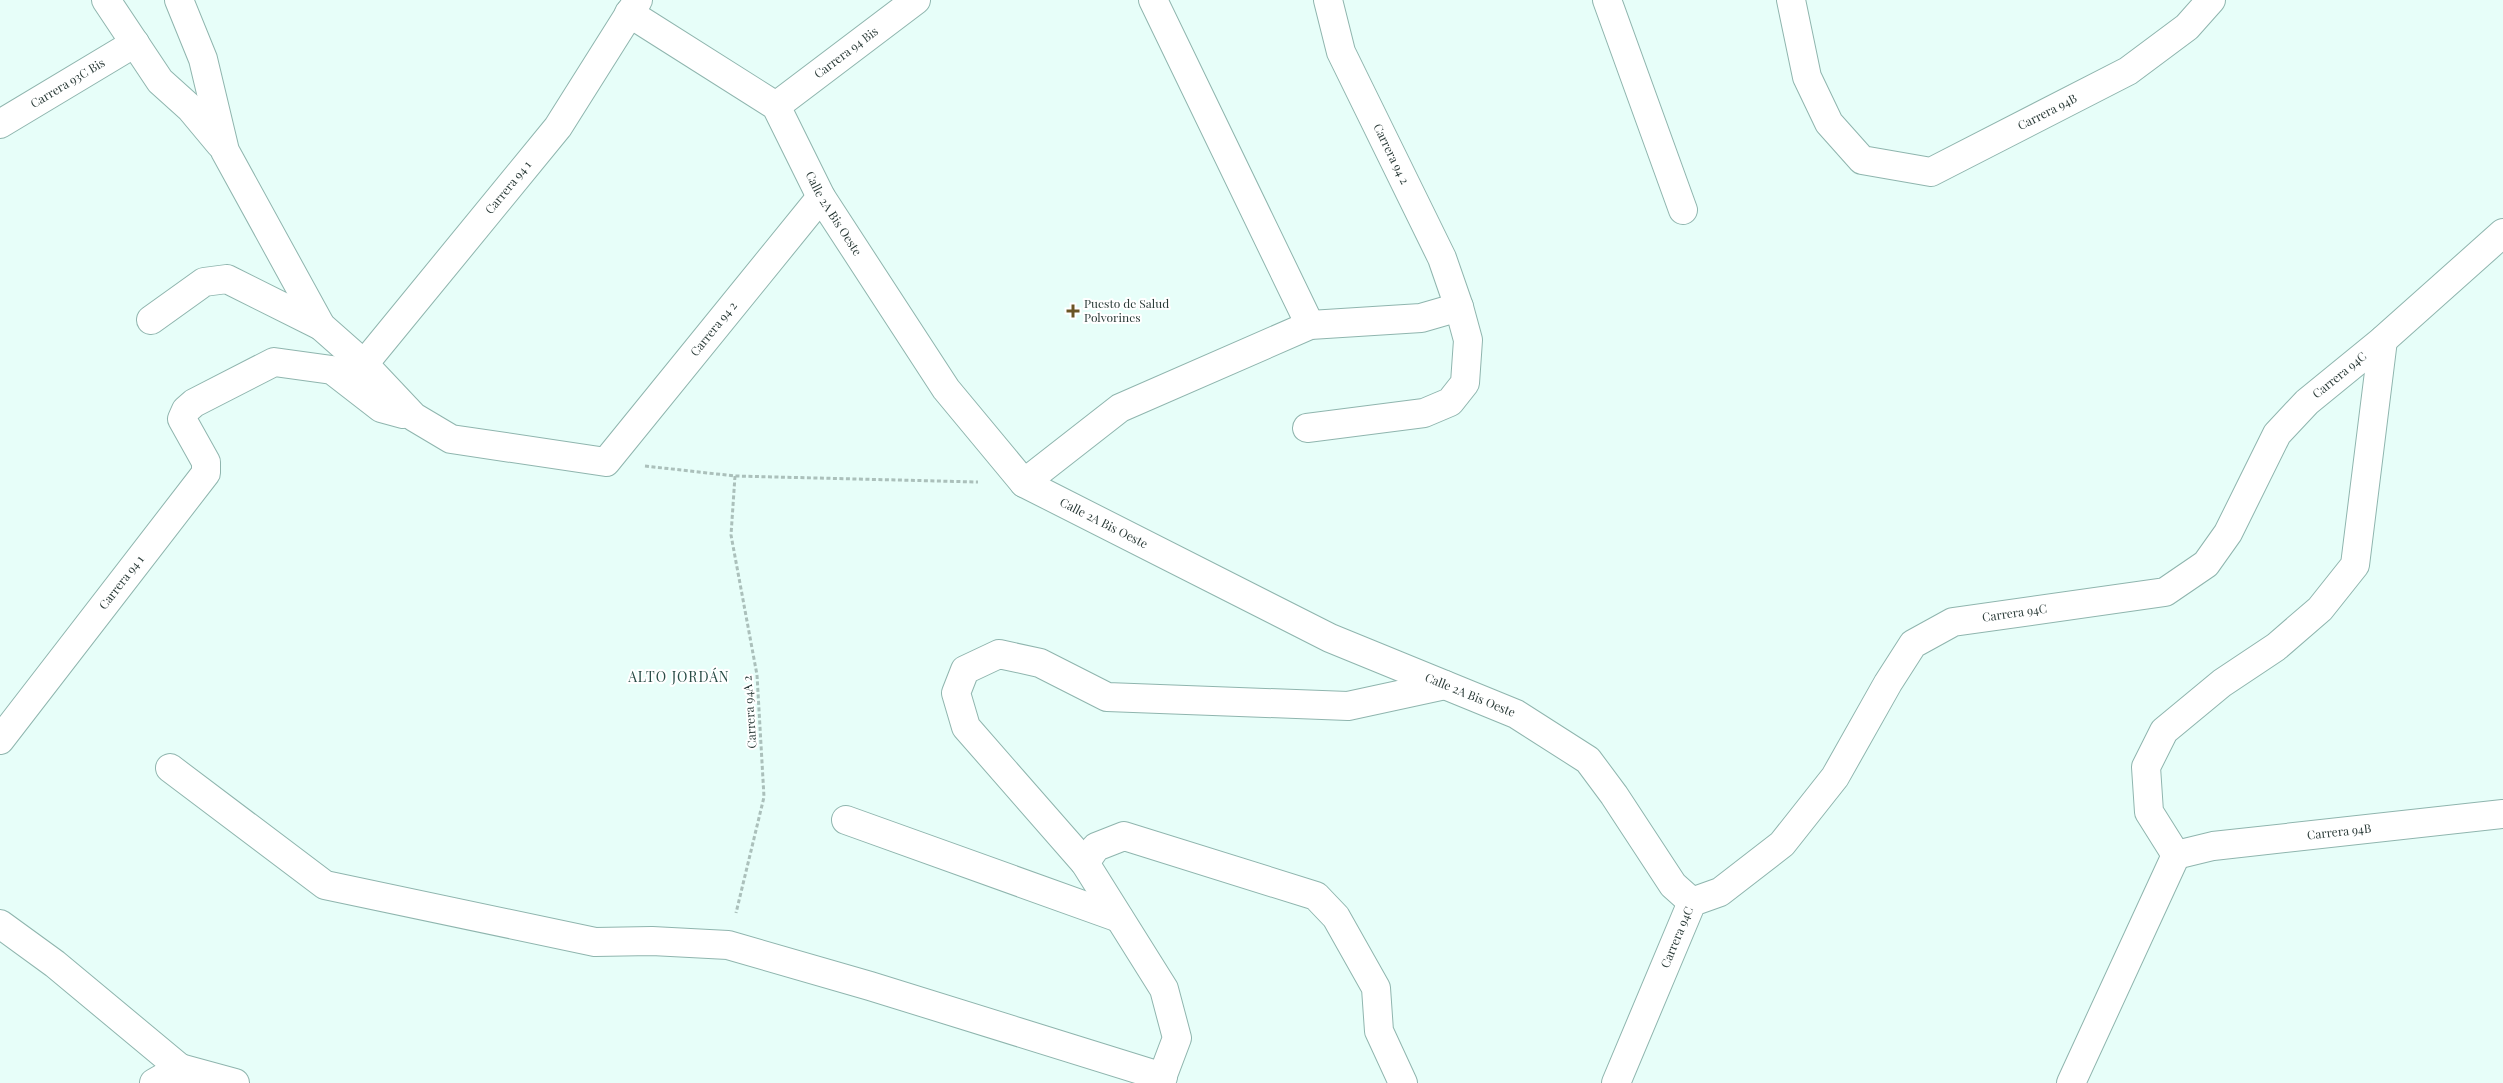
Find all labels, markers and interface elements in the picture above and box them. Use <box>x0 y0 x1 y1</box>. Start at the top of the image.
street label: Carrera 94 Bis <box>810 23 881 82</box>
street label: Carrera 93C Bis <box>27 54 107 111</box>
street label: Carrera 94B <box>2015 90 2079 133</box>
street label: Carrera 94 2 <box>1370 121 1414 187</box>
street label: Carrera 94 1 <box>481 157 535 217</box>
street label: Calle 2A Bis Oeste <box>802 168 866 258</box>
place label: Puesto de Salud Polvorines <box>1084 295 1169 325</box>
street label: Carrera 94 2 <box>686 298 740 359</box>
marker: Puesto de Salud Polvorines <box>1066 304 1080 318</box>
street label: Carrera 94C <box>2309 348 2369 401</box>
street label: Calle 2A Bis Oeste <box>1057 494 1151 551</box>
street label: Carrera 94 1 <box>95 551 147 612</box>
street label: Carrera 94C <box>1981 600 2048 625</box>
district label: ALTO JORDÁN <box>627 667 730 686</box>
street label: Calle 2A Bis Oeste <box>1423 669 1518 720</box>
street label: Carrera 94A 2 <box>738 675 760 749</box>
street label: Carrera 94B <box>2306 820 2372 843</box>
street label: Carrera 94C <box>1656 904 1696 970</box>

